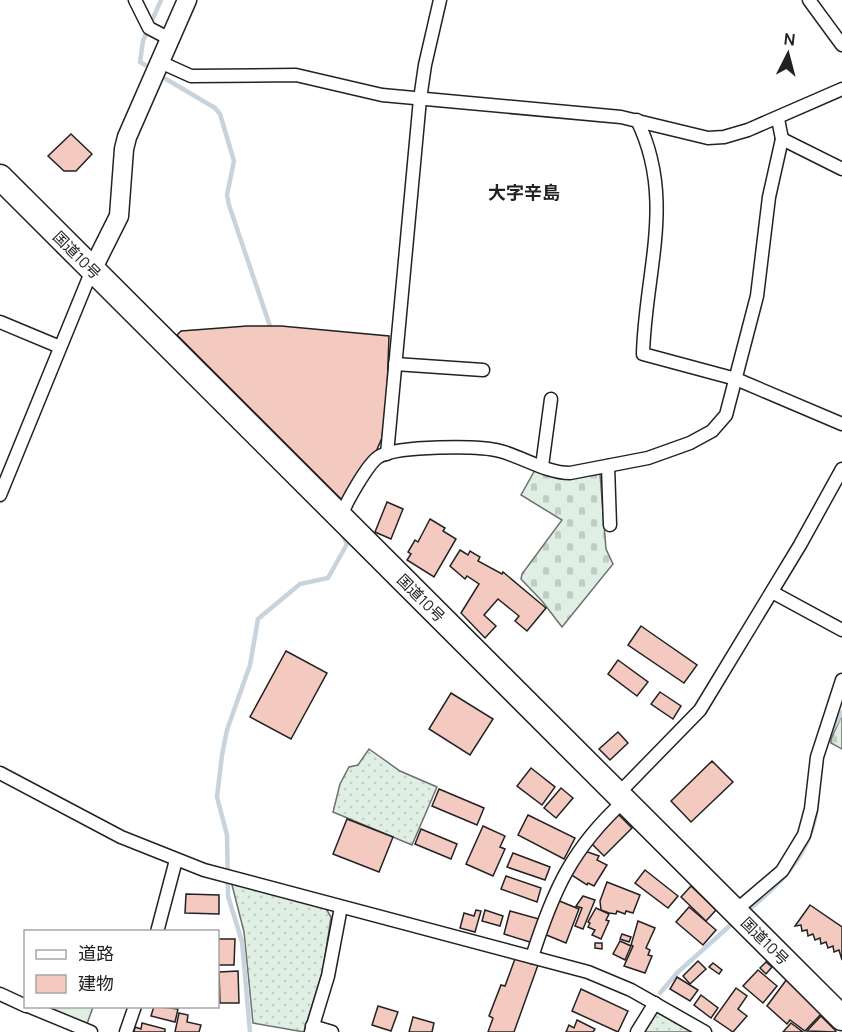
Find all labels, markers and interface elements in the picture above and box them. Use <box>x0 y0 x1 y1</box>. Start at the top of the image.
north arrow <box>758 24 818 84</box>
text: N <box>783 28 796 51</box>
district label: 大字辛島 <box>488 180 560 204</box>
street label: 国道10号 <box>48 226 106 284</box>
street label: 国道10号 <box>392 569 450 627</box>
street label: 国道10号 <box>736 912 794 970</box>
legend <box>24 930 219 1008</box>
text: 道路 <box>78 941 114 965</box>
text: 建物 <box>78 971 114 995</box>

